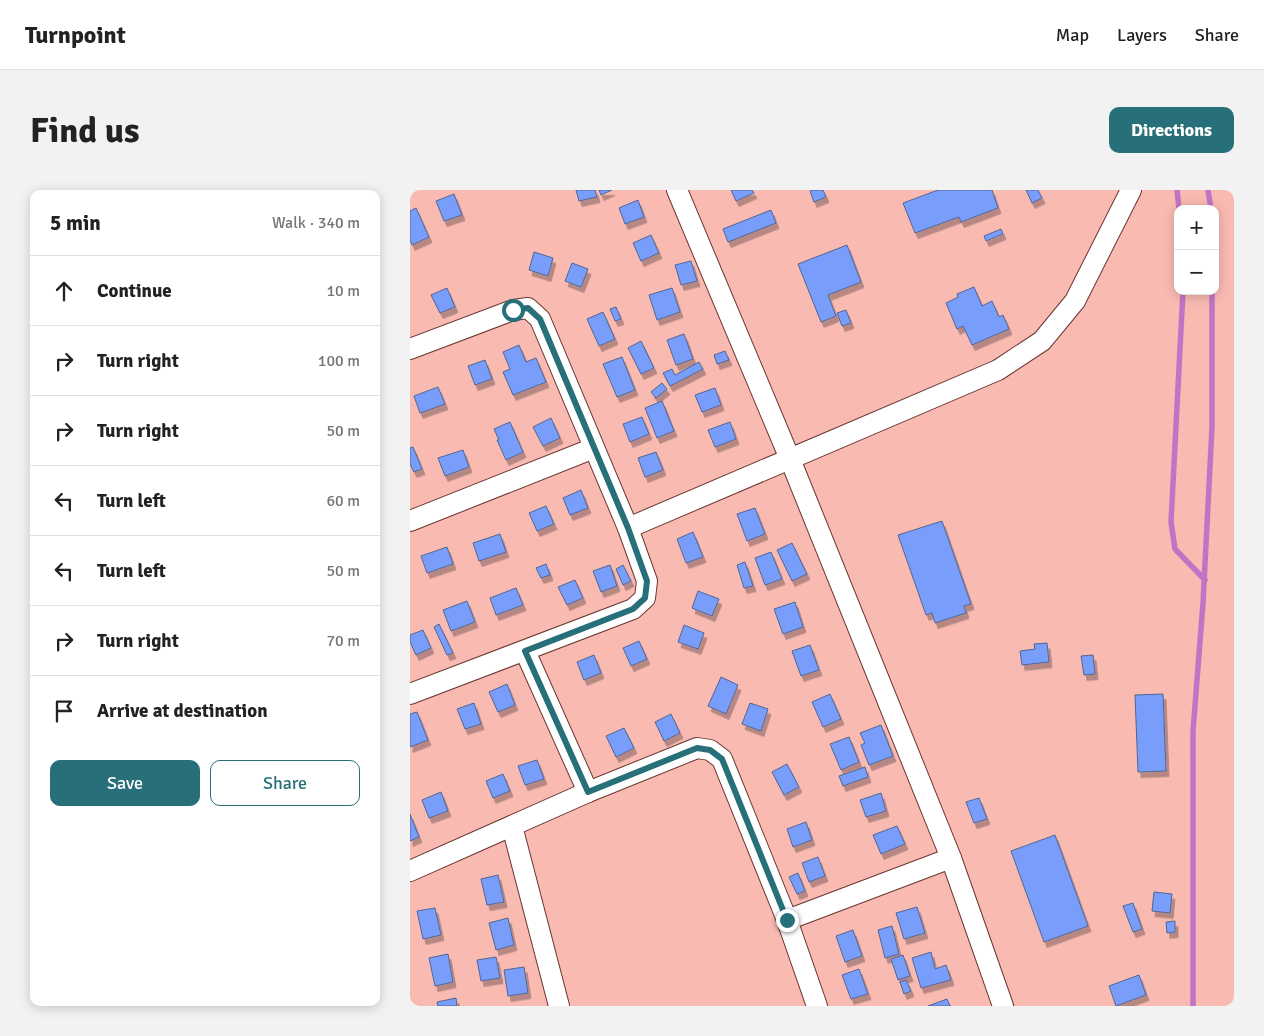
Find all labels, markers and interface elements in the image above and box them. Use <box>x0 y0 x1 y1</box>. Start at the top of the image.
text: Turnpoint <box>25 20 126 50</box>
text: Map <box>1056 24 1089 46</box>
text: Layers <box>1117 24 1167 46</box>
text: Share <box>1195 24 1239 46</box>
button: Directions <box>1109 107 1234 153</box>
text: Find us <box>30 109 140 152</box>
map controls <box>1174 205 1219 295</box>
button: + <box>1174 205 1219 250</box>
text: 5 min <box>50 210 101 236</box>
text: Walk · 340 m <box>272 213 360 233</box>
button: − <box>1174 250 1219 295</box>
icon: ahead <box>50 277 78 305</box>
text: Continue <box>97 279 172 303</box>
text: 10 m <box>326 281 360 301</box>
route start <box>502 299 525 322</box>
icon: right <box>50 347 78 375</box>
text: Turn right <box>97 349 179 373</box>
text: 100 m <box>318 351 360 371</box>
icon: right <box>50 417 78 445</box>
text: Turn right <box>97 419 179 443</box>
text: 50 m <box>326 421 360 441</box>
icon: left <box>50 487 78 515</box>
text: Turn left <box>97 489 166 513</box>
text: 60 m <box>326 491 360 511</box>
icon: left <box>50 557 78 585</box>
text: Turn left <box>97 559 166 583</box>
text: 50 m <box>326 561 360 581</box>
icon: right <box>50 627 78 655</box>
text: Turn right <box>97 629 179 653</box>
text: 70 m <box>326 631 360 651</box>
icon: arrive <box>50 697 78 725</box>
text: Arrive at destination <box>97 699 268 723</box>
button: Save <box>50 760 200 806</box>
button: Share <box>210 760 360 806</box>
route end <box>776 909 799 932</box>

